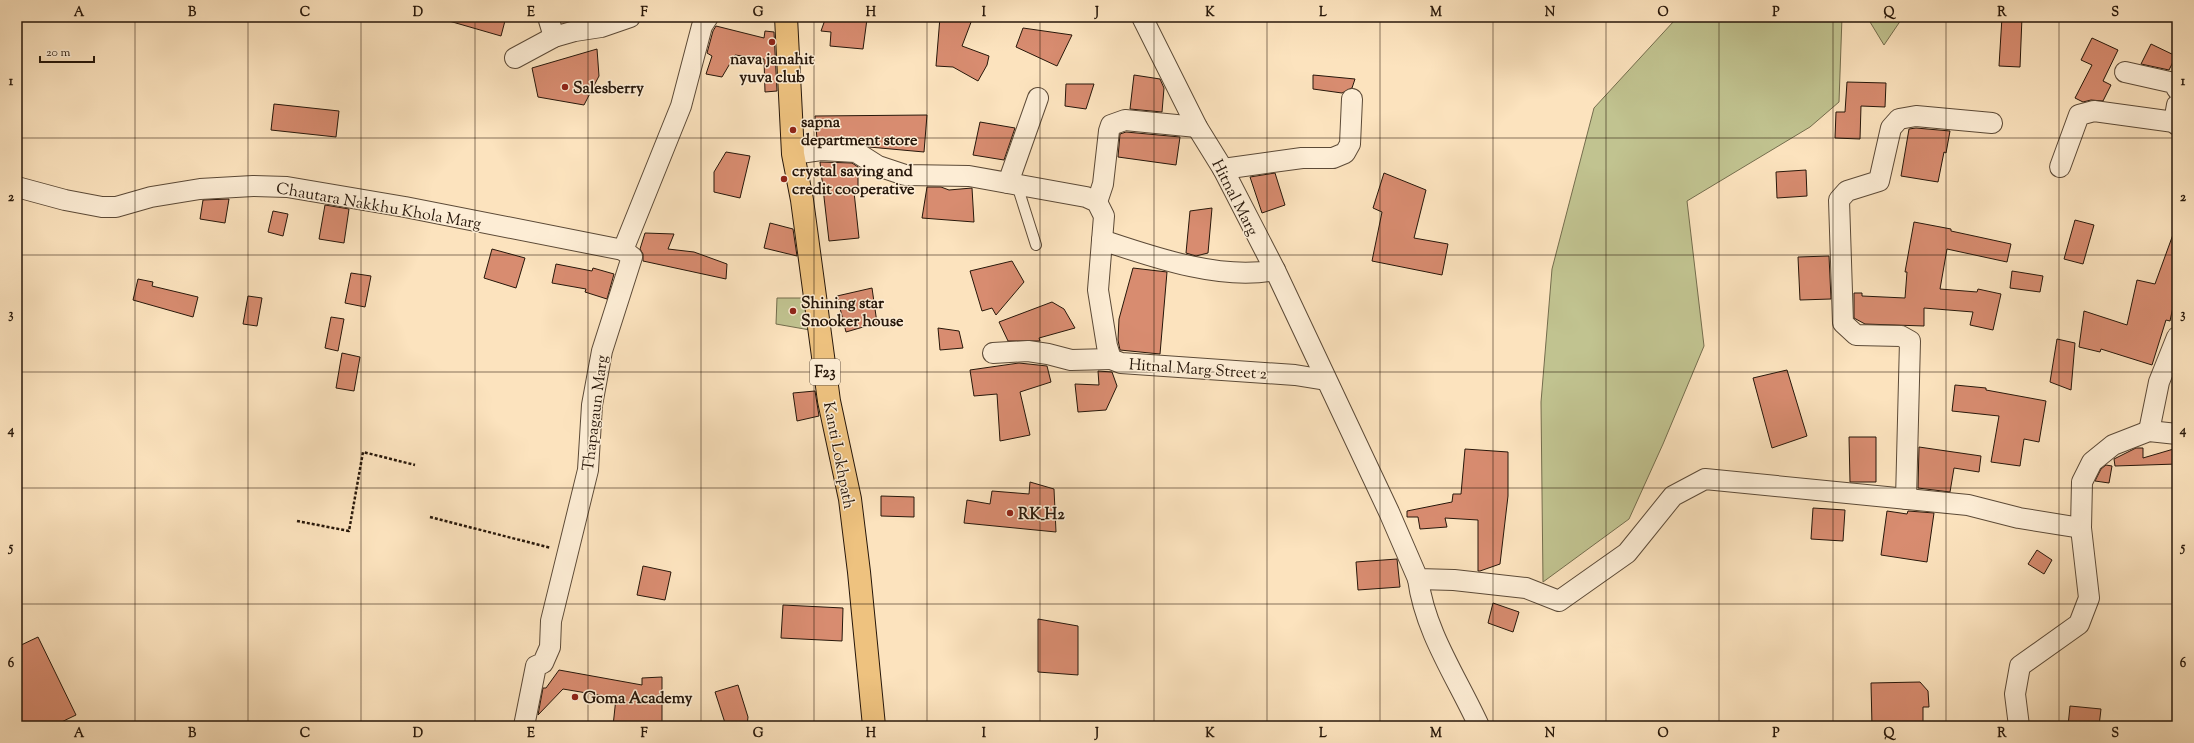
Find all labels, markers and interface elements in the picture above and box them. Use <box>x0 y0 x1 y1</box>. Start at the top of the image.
text: A <box>74 4 85 22</box>
text: B <box>188 4 197 22</box>
text: C <box>300 4 310 22</box>
text: D <box>413 4 423 22</box>
text: E <box>527 4 535 22</box>
text: F <box>640 4 648 22</box>
text: G <box>753 4 764 22</box>
text: H <box>866 4 877 22</box>
text: I <box>982 4 987 22</box>
text: J <box>1094 4 1099 22</box>
text: K <box>1205 4 1215 22</box>
text: L <box>1319 4 1327 22</box>
text: M <box>1430 4 1442 22</box>
text: N <box>1545 4 1556 22</box>
text: O <box>1657 4 1669 22</box>
text: P <box>1772 4 1780 22</box>
text: Q <box>1884 4 1897 22</box>
text: R <box>1997 4 2007 22</box>
text: S <box>2111 4 2119 22</box>
marker: nava janahit yuva club <box>767 37 777 47</box>
scale bar <box>40 38 94 64</box>
text: 20 m <box>46 44 71 62</box>
place label: nava janahit yuva club <box>730 49 814 90</box>
text: 1 <box>9 73 14 91</box>
text: 1 <box>2181 73 2186 91</box>
place label: Salesberry <box>573 78 644 101</box>
marker: Salesberry <box>560 82 570 92</box>
place label: sapna department store <box>801 112 918 153</box>
marker: sapna department store <box>788 125 798 135</box>
street label: Hitnal Marg <box>1205 156 1263 240</box>
place label: crystal saving and credit cooperative <box>792 161 915 202</box>
marker: crystal saving and credit cooperative <box>779 174 789 184</box>
street label: Chautara Nakkhu Khola Marg <box>274 178 483 237</box>
text: 2 <box>8 189 15 207</box>
text: 2 <box>2180 189 2187 207</box>
place label: Shining star Snooker house <box>801 293 904 334</box>
text: 3 <box>8 306 14 324</box>
marker: Shining star Snooker house <box>788 306 798 316</box>
text: 3 <box>2180 306 2186 324</box>
street label: Thapagaun Marg <box>578 354 615 473</box>
street label: Hitnal Marg Street 2 <box>1128 354 1268 387</box>
road number: F23 <box>810 359 840 385</box>
street label: Kanti Lokhpath <box>816 400 859 512</box>
text: 4 <box>7 422 15 440</box>
text: 4 <box>2179 422 2187 440</box>
place label: RK_H2 <box>1018 504 1065 527</box>
marker: RK_H2 <box>1005 508 1015 518</box>
text: 5 <box>8 539 14 557</box>
text: 5 <box>2180 539 2186 557</box>
text: 6 <box>8 655 15 673</box>
text: 6 <box>2180 655 2187 673</box>
place label: Goma Academy <box>583 688 693 711</box>
marker: Goma Academy <box>570 692 580 702</box>
text: A <box>74 725 85 743</box>
text: B <box>188 725 197 743</box>
text: C <box>300 725 310 743</box>
text: D <box>413 725 423 743</box>
text: E <box>527 725 535 743</box>
text: F <box>640 725 648 743</box>
text: G <box>753 725 764 743</box>
text: H <box>866 725 877 743</box>
text: I <box>982 725 987 743</box>
text: J <box>1094 725 1099 743</box>
text: K <box>1205 725 1215 743</box>
text: L <box>1319 725 1327 743</box>
text: M <box>1430 725 1442 743</box>
text: N <box>1545 725 1556 743</box>
text: O <box>1657 725 1669 743</box>
text: P <box>1772 725 1780 743</box>
text: Q <box>1884 725 1897 743</box>
text: R <box>1997 725 2007 743</box>
text: S <box>2111 725 2119 743</box>

